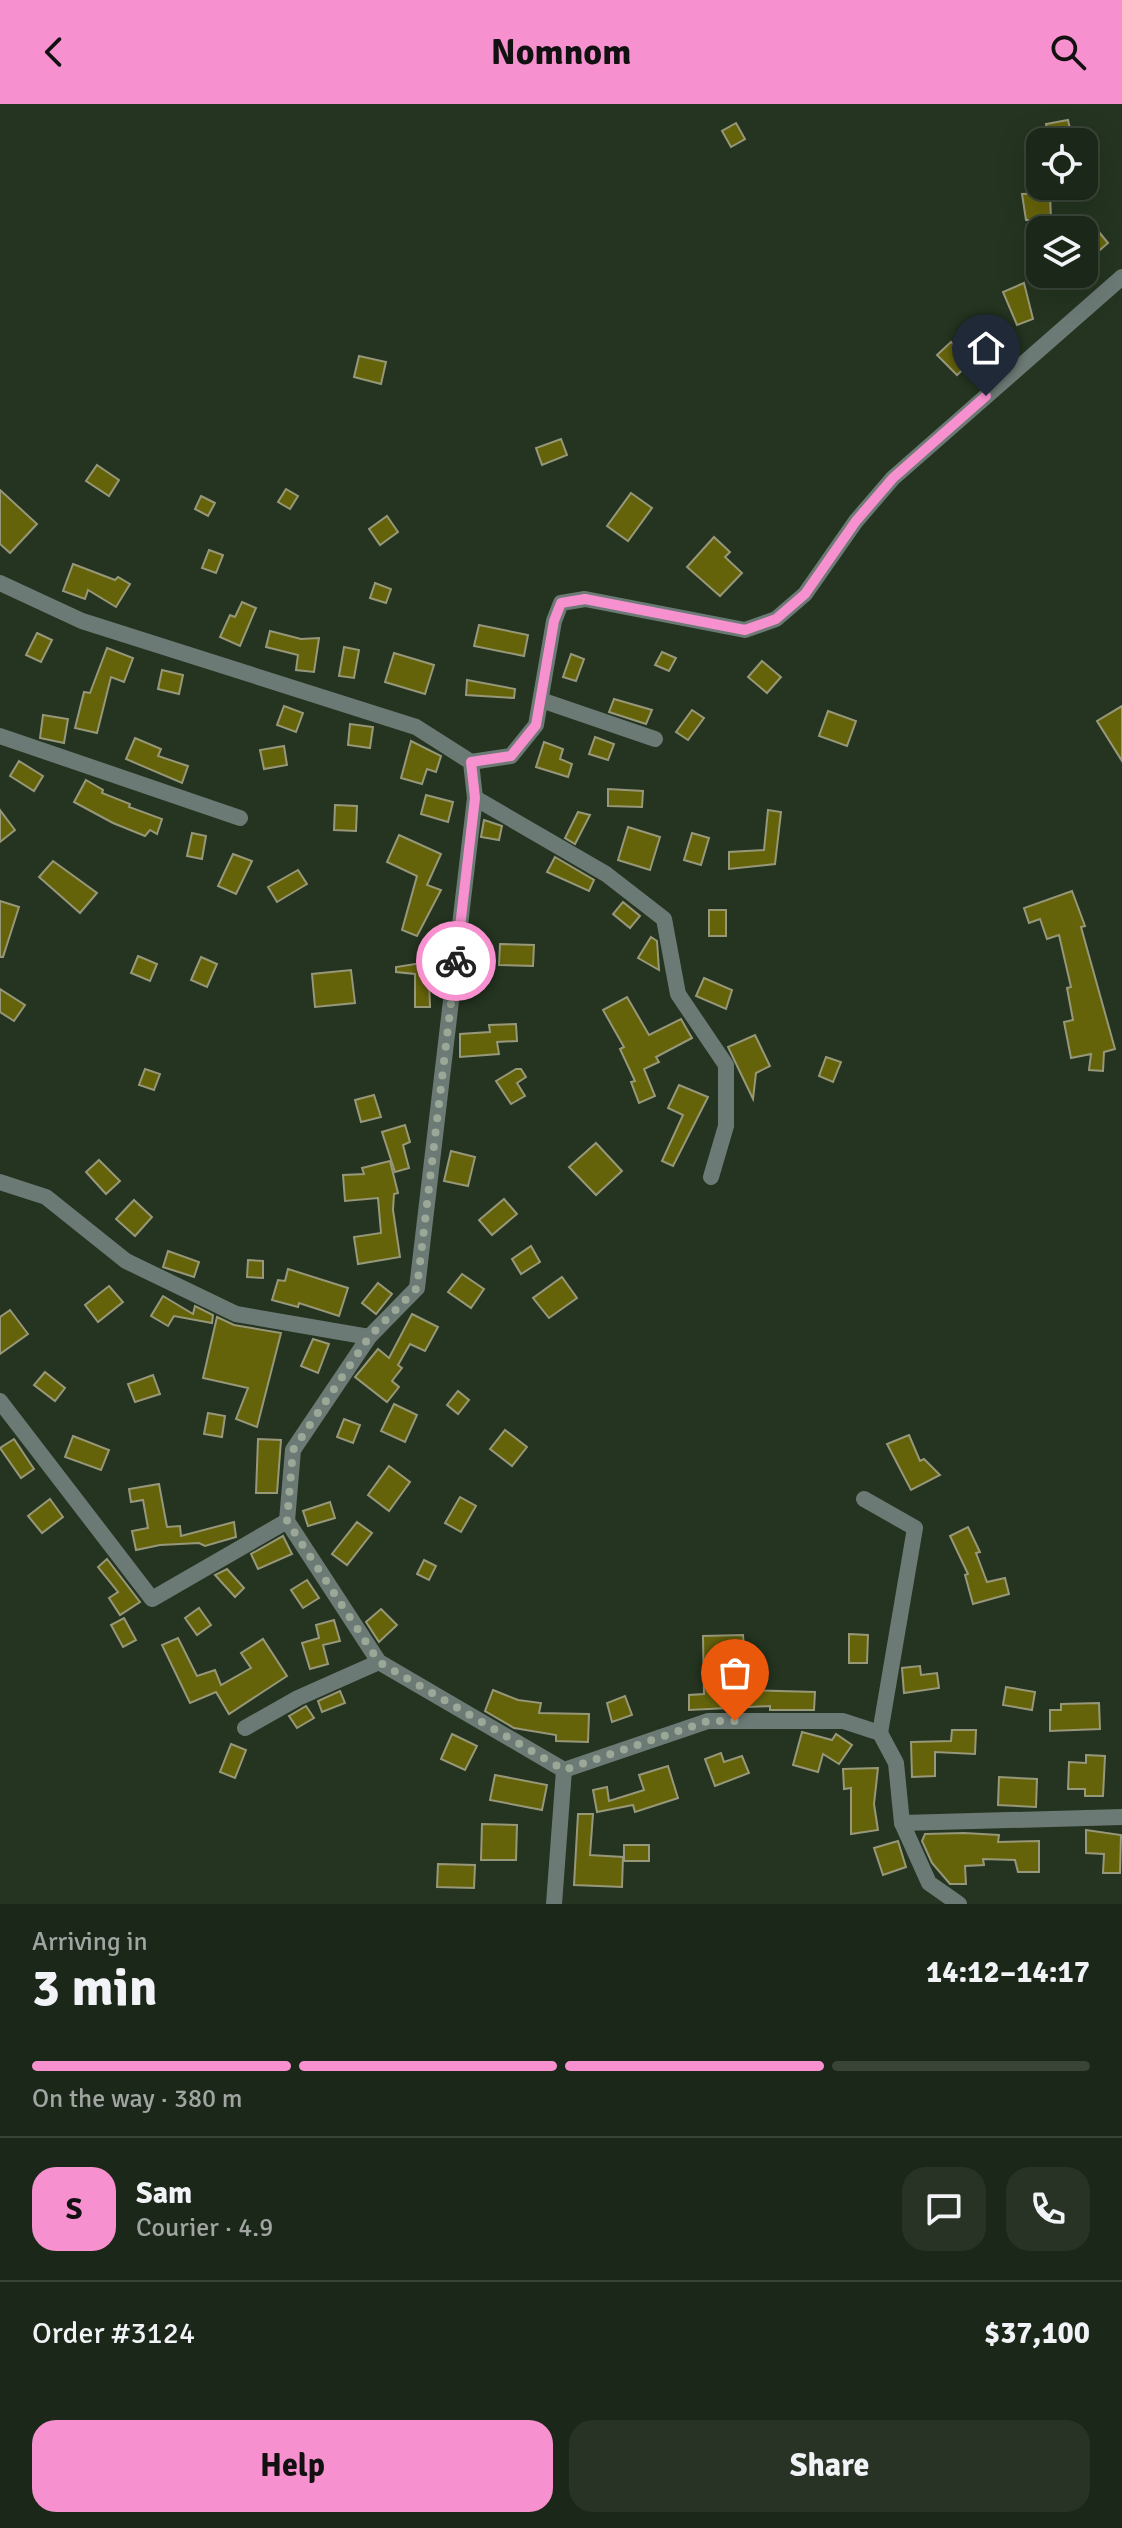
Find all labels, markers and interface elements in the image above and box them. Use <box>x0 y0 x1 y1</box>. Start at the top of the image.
icon: back <box>32 30 76 74</box>
text: Nomnom <box>491 30 631 75</box>
icon: search <box>1046 30 1090 74</box>
map controls <box>1026 128 1098 288</box>
button: locate <box>1026 128 1098 200</box>
button: layers <box>1026 216 1098 288</box>
pin <box>952 314 1020 396</box>
icon: home <box>964 326 1008 370</box>
courier <box>416 921 496 1001</box>
icon: bike <box>434 939 478 983</box>
pin <box>701 1639 769 1721</box>
icon: bag <box>713 1651 757 1695</box>
text: Arriving in <box>32 1926 148 1958</box>
text: 14:12–14:17 <box>926 1954 1090 1991</box>
text: 3 min <box>32 1956 158 2020</box>
text: On the way · 380 m <box>32 2083 242 2115</box>
button: chat <box>902 2167 986 2251</box>
button: phone <box>1006 2167 1090 2251</box>
text: Sam <box>136 2175 192 2212</box>
text: S <box>66 2191 82 2228</box>
text: Courier · 4.9 <box>136 2212 273 2244</box>
text: Order #3124 <box>32 2315 195 2352</box>
text: $37,100 <box>984 2315 1090 2352</box>
button: Help <box>32 2420 553 2512</box>
button: Share <box>569 2420 1090 2512</box>

